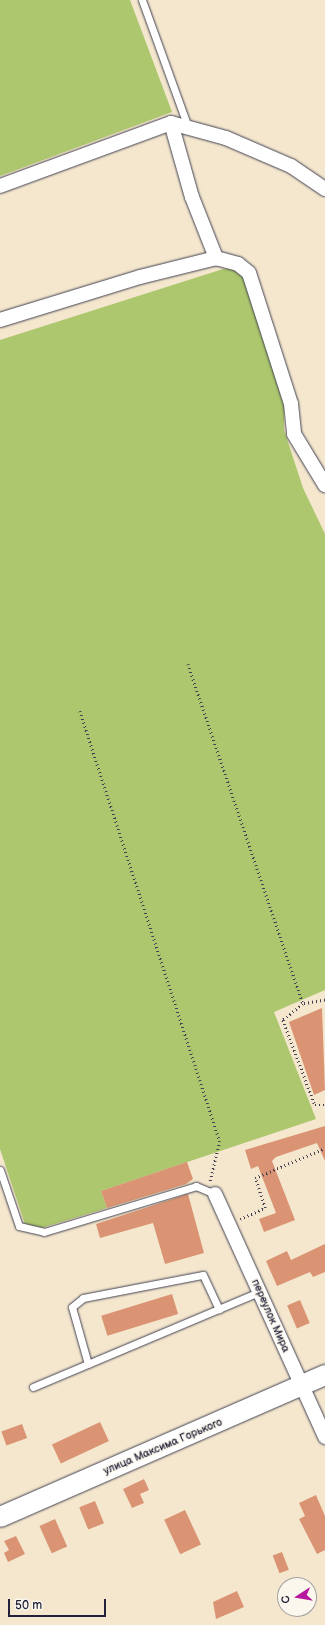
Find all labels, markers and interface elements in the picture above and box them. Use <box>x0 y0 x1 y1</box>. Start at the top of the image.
street label: переулок Мира <box>248 1277 292 1355</box>
street label: улица Максима Горького <box>102 1416 224 1478</box>
north arrow <box>277 1577 317 1617</box>
scale bar <box>10 1591 108 1617</box>
text: С <box>279 1594 293 1604</box>
text: 50 m <box>15 1598 42 1613</box>

